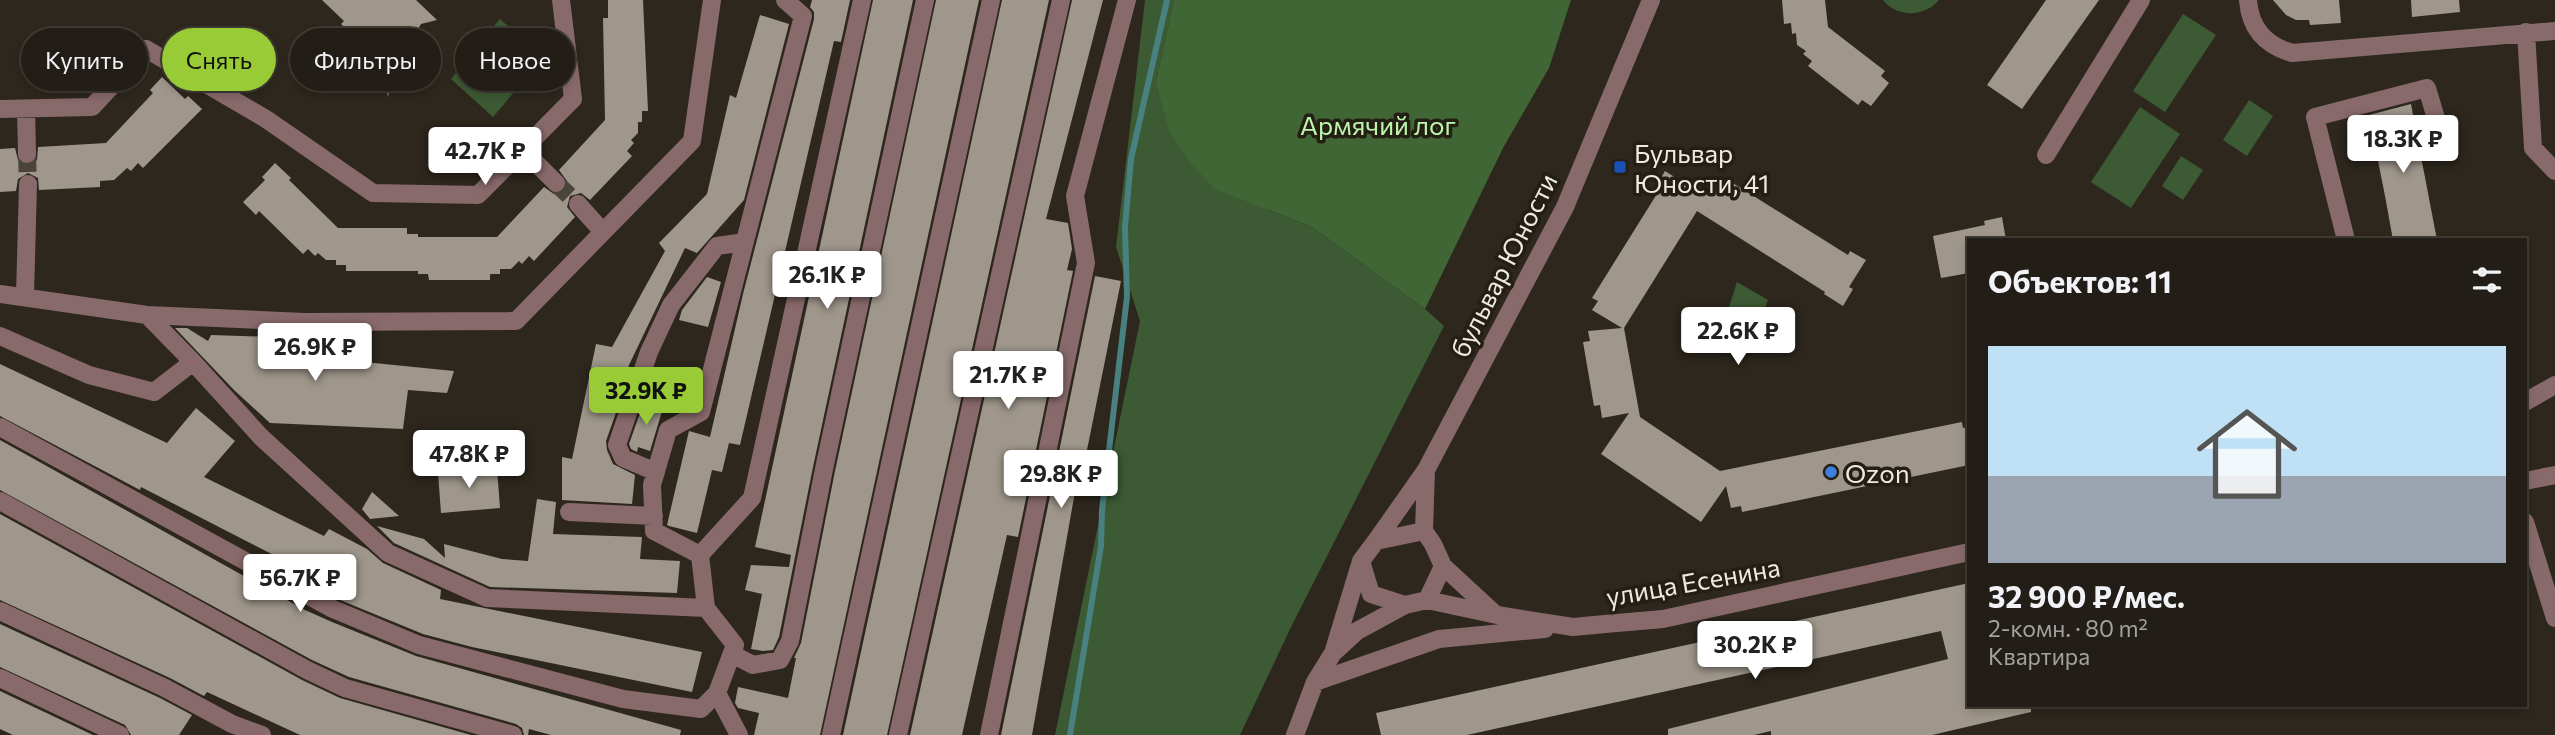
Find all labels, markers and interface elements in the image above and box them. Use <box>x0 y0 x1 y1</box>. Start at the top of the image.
chip: Купить <box>21 28 148 91</box>
chip: Снять <box>162 28 276 91</box>
chip: Фильтры <box>290 28 441 91</box>
chip: Новое <box>455 28 575 91</box>
park label: Армячий лог <box>1300 109 1456 140</box>
pin: 18.3K ₽ <box>2338 116 2468 175</box>
text: 18.3K ₽ <box>2363 124 2443 152</box>
pin: 42.7K ₽ <box>420 128 550 187</box>
text: 42.7K ₽ <box>444 136 526 164</box>
place label: Бульвар Юности, 41 <box>1634 137 1769 198</box>
marker: Бульвар Юности, 41 <box>1612 159 1628 175</box>
street label: бульвар Юности <box>1443 168 1563 362</box>
pin: 26.1K ₽ <box>762 252 892 311</box>
text: 26.1K ₽ <box>788 260 866 288</box>
icon: filters <box>2468 261 2506 299</box>
text: Объектов: 11 <box>1988 262 2172 299</box>
pin: 22.6K ₽ <box>1673 308 1803 367</box>
text: 22.6K ₽ <box>1697 316 1779 344</box>
pin: 26.9K ₽ <box>250 324 380 383</box>
text: 26.9K ₽ <box>274 332 356 360</box>
pin: 21.7K ₽ <box>943 352 1073 411</box>
text: 21.7K ₽ <box>969 360 1047 388</box>
pin: 32.9K ₽ <box>581 368 711 427</box>
text: 32.9K ₽ <box>605 376 687 404</box>
icon: home <box>2184 391 2310 517</box>
pin: 47.8K ₽ <box>404 430 534 490</box>
text: 47.8K ₽ <box>429 439 509 467</box>
pin: 29.8K ₽ <box>996 450 1126 510</box>
place label: Ozon <box>1845 457 1910 488</box>
text: 29.8K ₽ <box>1020 459 1102 487</box>
marker: Ozon <box>1823 464 1839 480</box>
street label: улица Есенина <box>1604 550 1782 612</box>
pin: 56.7K ₽ <box>235 554 365 614</box>
text: 56.7K ₽ <box>259 563 341 591</box>
text: 32 900 ₽/мес. <box>1988 577 2185 614</box>
text: 2-комн. · 80 m² <box>1988 614 2148 642</box>
pin: 30.2K ₽ <box>1690 622 1820 681</box>
text: 30.2K ₽ <box>1713 630 1797 658</box>
text: Квартира <box>1988 642 2090 670</box>

